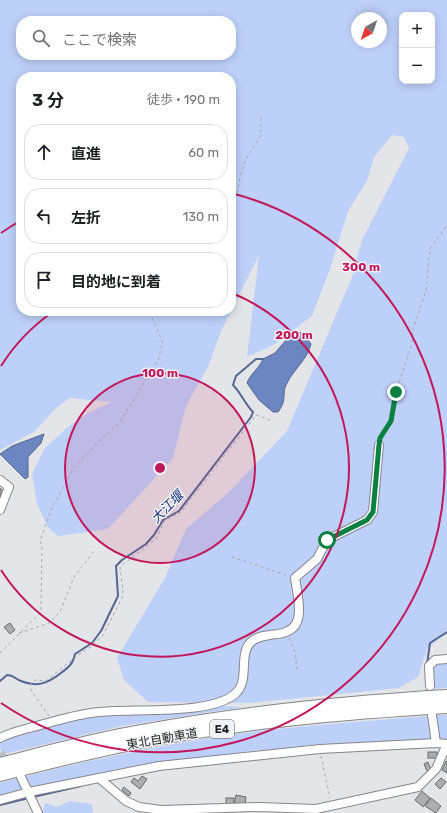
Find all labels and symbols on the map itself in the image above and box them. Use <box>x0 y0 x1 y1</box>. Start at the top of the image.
north arrow <box>351 12 387 48</box>
text: 300 m <box>342 260 380 274</box>
text: 200 m <box>275 328 313 342</box>
text: 100 m <box>142 366 178 380</box>
route end <box>387 383 405 401</box>
centre of rings <box>153 461 167 475</box>
water label: 大江堰 <box>148 486 188 526</box>
route start <box>318 531 336 549</box>
road number: E4 <box>210 720 234 738</box>
street label: 東北自動車道 <box>125 726 199 752</box>

